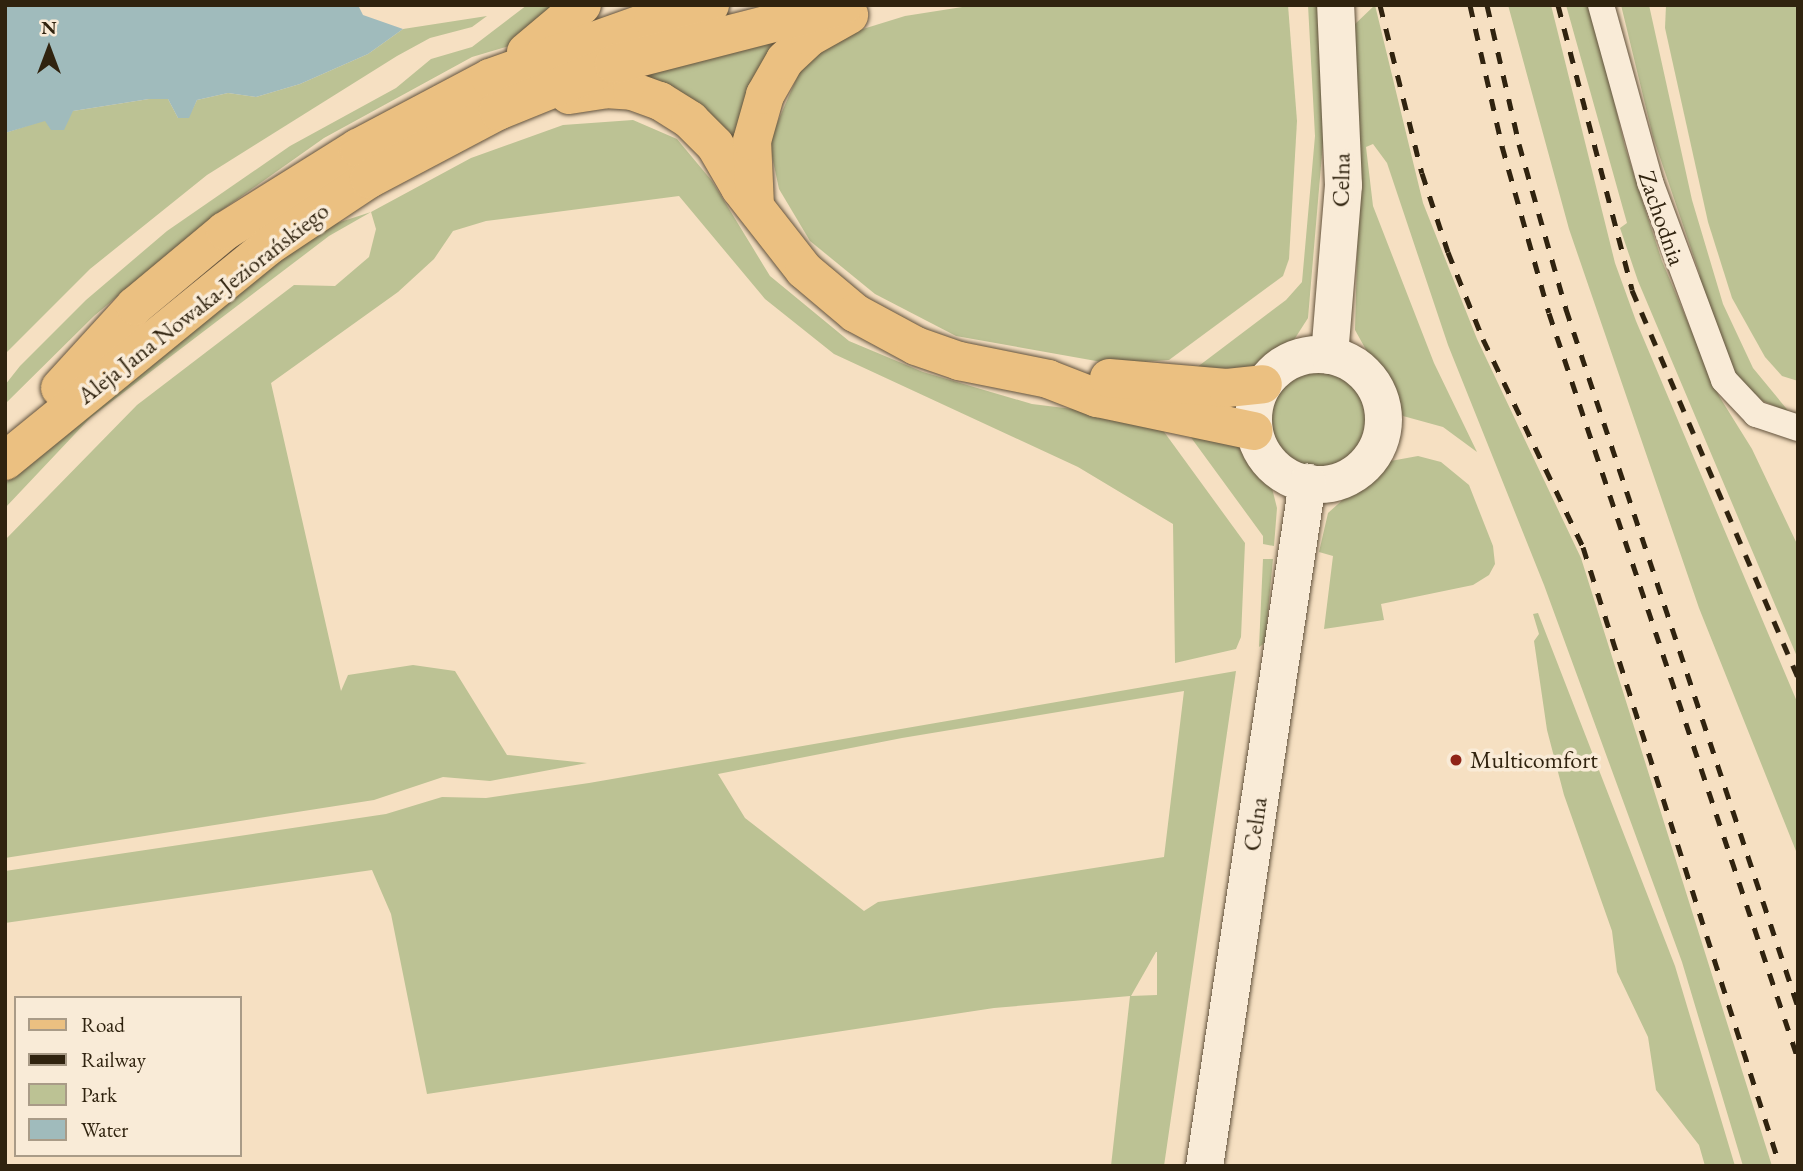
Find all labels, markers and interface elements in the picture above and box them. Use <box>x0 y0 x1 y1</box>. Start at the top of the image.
north arrow <box>14 14 84 84</box>
text: N <box>41 15 57 40</box>
street label: Celna <box>1326 153 1356 207</box>
street label: Zachodnia <box>1632 167 1692 269</box>
street label: Aleja Jana Nowaka-Jeziorańskiego <box>72 196 334 410</box>
place label: Multicomfort <box>1470 746 1598 774</box>
marker: Multicomfort <box>1448 752 1464 768</box>
street label: Celna <box>1237 795 1273 853</box>
legend <box>14 996 242 1157</box>
text: Road <box>81 1011 125 1038</box>
text: Railway <box>81 1046 146 1073</box>
text: Park <box>81 1081 117 1108</box>
text: Water <box>81 1116 128 1143</box>

